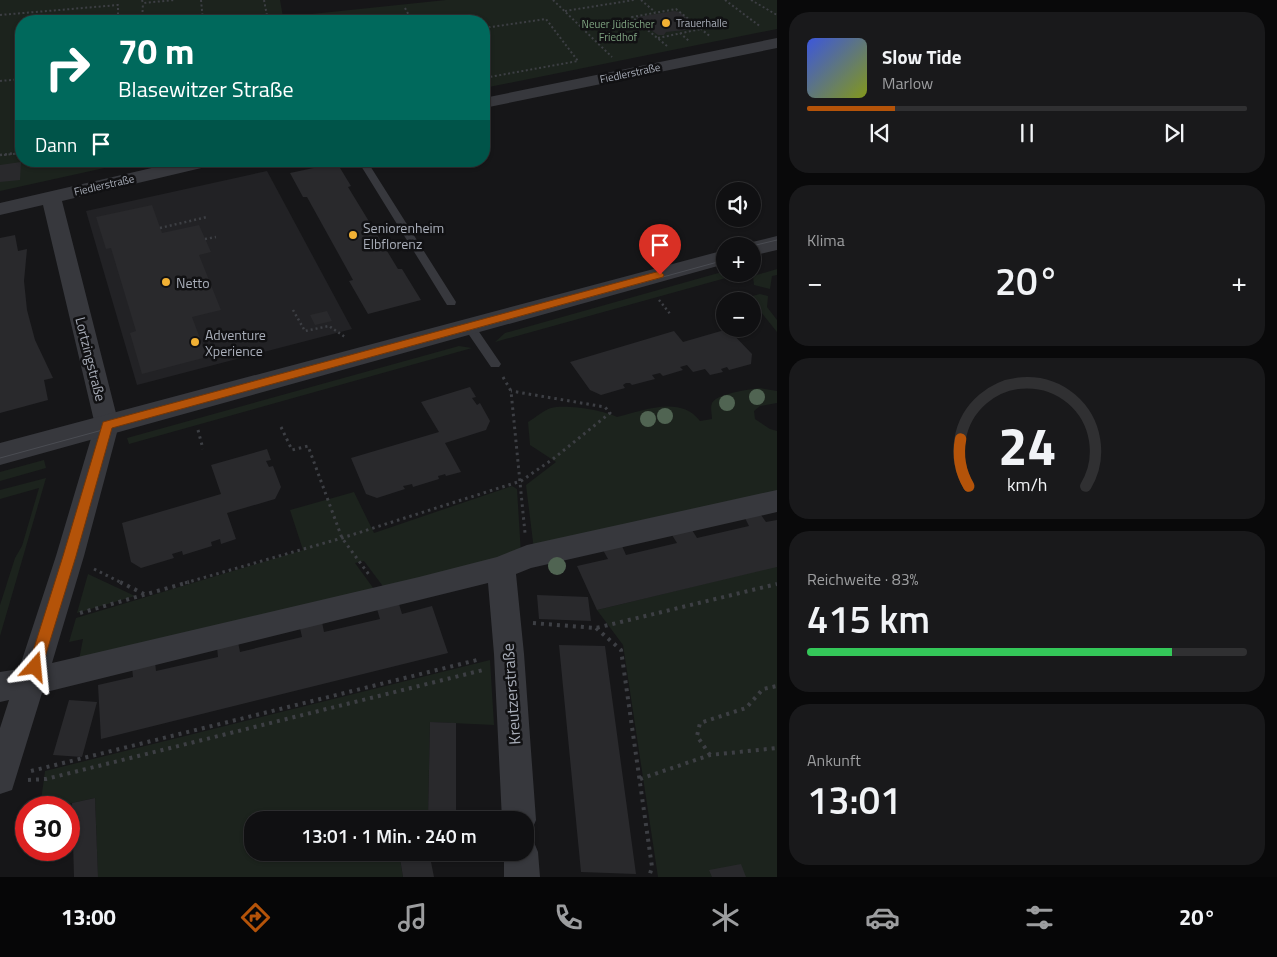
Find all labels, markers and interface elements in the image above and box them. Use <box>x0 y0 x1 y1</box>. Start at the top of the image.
place label: Trauerhalle <box>676 15 728 31</box>
park label: Neuer Jüdischer Friedhof <box>582 16 655 45</box>
marker: Trauerhalle <box>660 17 672 29</box>
text: 70 m <box>118 24 194 78</box>
icon: right <box>35 35 100 100</box>
text: Slow Tide <box>882 42 961 71</box>
street label: Fiedlerstraße <box>598 59 662 87</box>
text: Marlow <box>882 71 933 95</box>
text: Blasewitzer Straße <box>118 72 294 106</box>
icon: previous <box>866 119 894 147</box>
icon: pause <box>1013 119 1041 147</box>
icon: next <box>1160 119 1188 147</box>
text: Dann <box>35 130 77 159</box>
icon: arrive <box>87 130 115 158</box>
street label: Fiedlerstraße <box>72 170 136 200</box>
map controls <box>716 182 761 337</box>
button: sound <box>716 182 761 227</box>
place label: Seniorenheim Elbflorenz <box>363 217 444 254</box>
pin <box>639 224 681 275</box>
text: Klima <box>807 228 845 252</box>
marker: Seniorenheim Elbflorenz <box>347 229 359 241</box>
icon: arrive <box>646 231 674 259</box>
button: + <box>716 237 761 282</box>
text: 20° <box>995 252 1059 310</box>
text: − <box>807 260 823 303</box>
text: + <box>1231 260 1247 303</box>
place label: Netto <box>176 272 210 293</box>
marker: Netto <box>160 276 172 288</box>
button: − <box>716 292 761 337</box>
street label: Lortzingstraße <box>70 315 112 403</box>
place label: Adventure Xperience <box>205 324 266 361</box>
marker: Adventure Xperience <box>189 336 201 348</box>
text: 24 <box>998 406 1056 485</box>
text: km/h <box>1007 471 1047 498</box>
text: Reichweite · 83% <box>807 567 919 591</box>
text: 415 km <box>807 590 930 648</box>
position arrow <box>8.0 640 60.0 692</box>
street label: Kreutzerstraße <box>495 643 527 745</box>
text: Ankunft <box>807 748 861 772</box>
text: 13:01 <box>807 771 901 829</box>
speed limit sign: 30 <box>15 796 80 861</box>
text: 13:01 · 1 Min. · 240 m <box>301 821 477 850</box>
text: 13:00 <box>61 900 116 934</box>
icon: directions <box>238 900 273 935</box>
icon: music <box>395 900 430 935</box>
icon: phone <box>551 900 586 935</box>
icon: climate <box>708 900 743 935</box>
icon: car <box>865 900 900 935</box>
icon: filters <box>1022 900 1057 935</box>
text: 20° <box>1179 900 1216 934</box>

